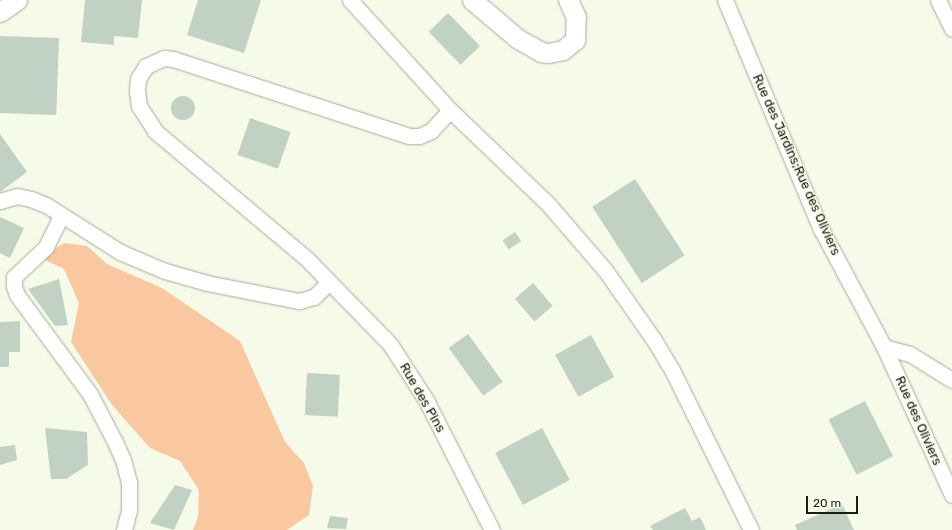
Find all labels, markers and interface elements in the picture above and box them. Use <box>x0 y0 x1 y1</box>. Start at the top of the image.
street label: Rue des Jardins;Rue des Oliviers <box>749 72 843 258</box>
street label: Rue des Pins <box>396 360 448 436</box>
street label: Rue des Oliviers <box>891 374 945 468</box>
scale bar <box>808 488 860 514</box>
text: 20 m <box>813 496 841 510</box>

